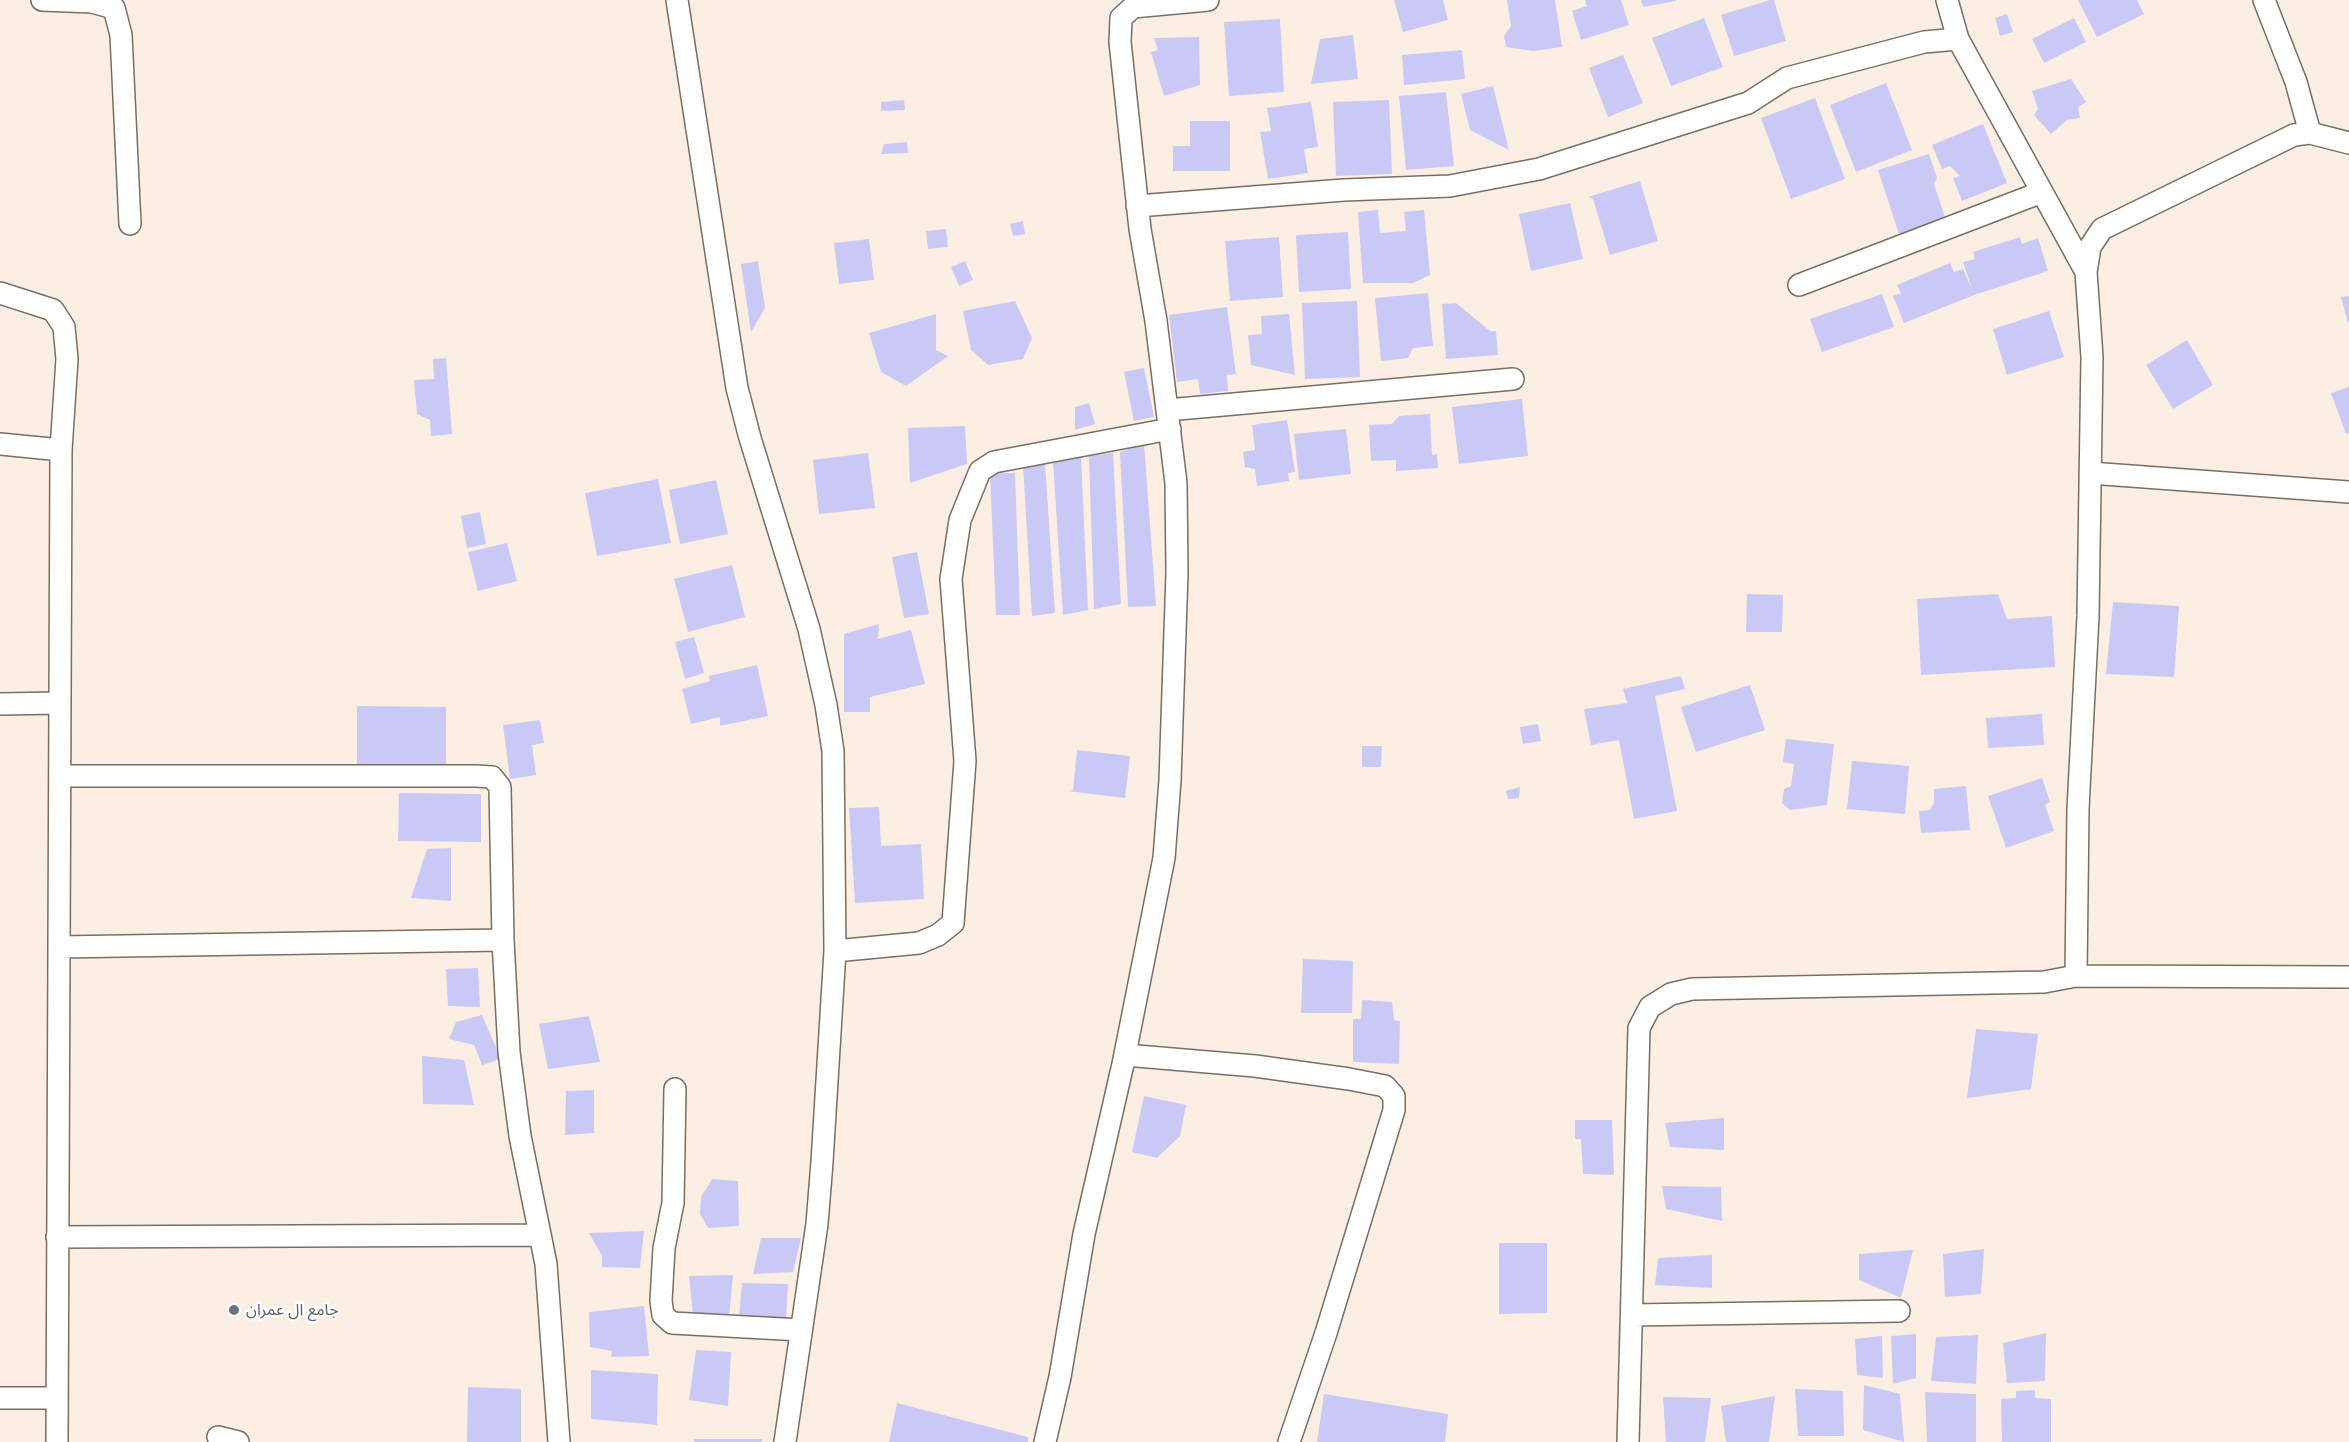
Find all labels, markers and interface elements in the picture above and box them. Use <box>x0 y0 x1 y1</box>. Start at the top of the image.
place label: جامع ال عمران <box>246 1300 339 1320</box>
marker: جامع ال عمران <box>227 1303 241 1317</box>

